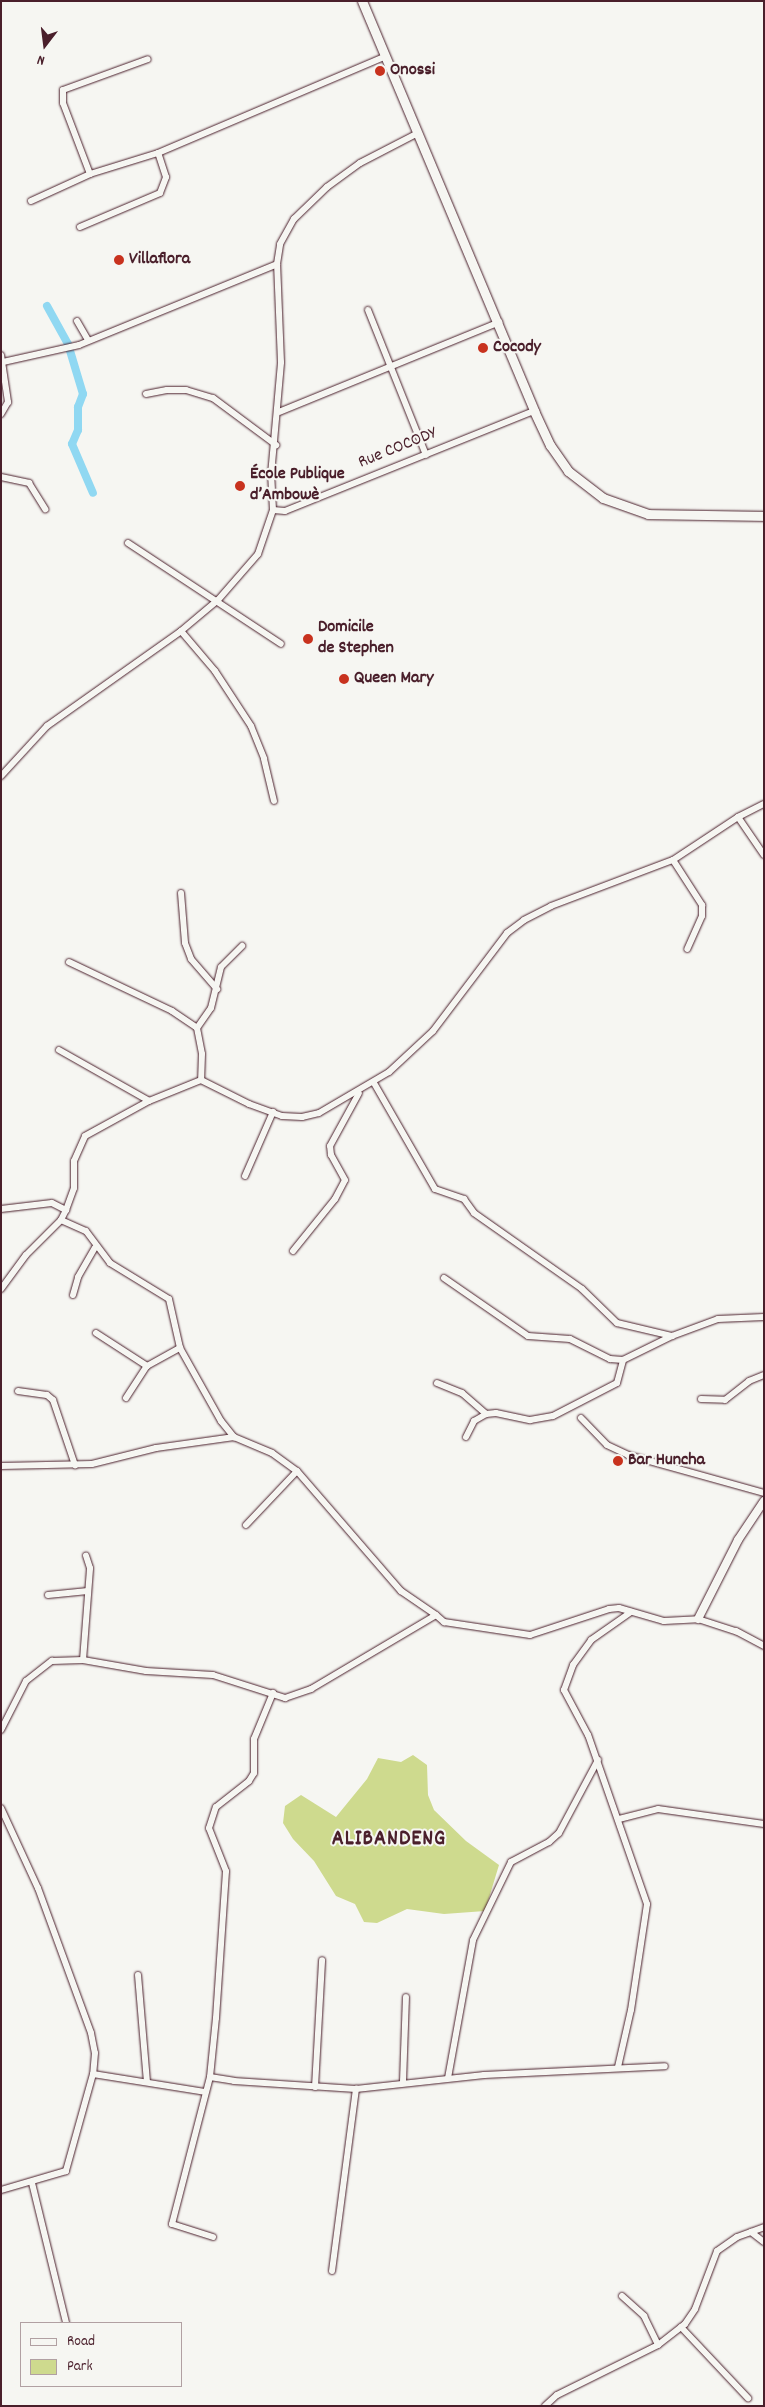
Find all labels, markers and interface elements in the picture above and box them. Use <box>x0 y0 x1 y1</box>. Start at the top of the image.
north arrow <box>20 20 70 70</box>
text: N <box>35 49 47 70</box>
place label: Onossi <box>390 60 435 82</box>
marker: Onossi <box>374 65 386 77</box>
place label: Villaflora <box>129 249 190 271</box>
marker: Villaflora <box>113 254 125 266</box>
place label: Cocody <box>493 337 541 359</box>
marker: Cocody <box>477 342 489 354</box>
street label: Rue COCODY <box>356 423 440 475</box>
place label: École Publique d’Ambowè <box>250 465 345 508</box>
marker: École Publique d’Ambowè <box>234 480 246 492</box>
place label: Domicile de Stephen <box>318 618 394 660</box>
marker: Domicile de Stephen <box>302 633 314 645</box>
place label: Queen Mary <box>354 668 433 690</box>
marker: Queen Mary <box>338 673 350 685</box>
place label: Bar Huncha <box>628 1450 705 1472</box>
marker: Bar Huncha <box>612 1455 624 1467</box>
district label: ALIBANDENG <box>331 1827 447 1853</box>
legend <box>20 2322 182 2387</box>
text: Road <box>67 2331 95 2353</box>
text: Park <box>67 2356 93 2378</box>

